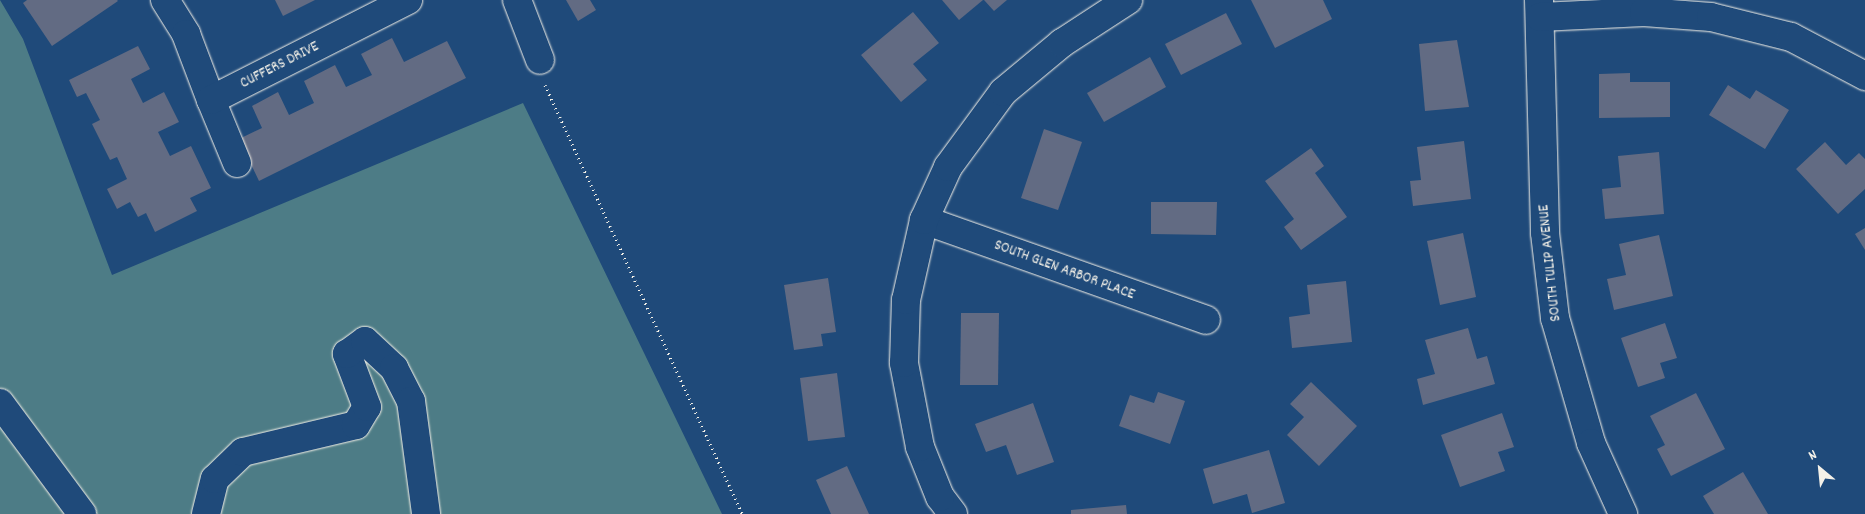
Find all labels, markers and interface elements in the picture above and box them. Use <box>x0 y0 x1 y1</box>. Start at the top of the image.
street label: CUFFERS DRIVE <box>238 38 322 94</box>
street label: SOUTH TULIP AVENUE <box>1536 204 1566 322</box>
street label: SOUTH GLEN ARBOR PLACE <box>991 237 1137 305</box>
north arrow <box>1795 444 1845 494</box>
text: N <box>1805 445 1821 466</box>

